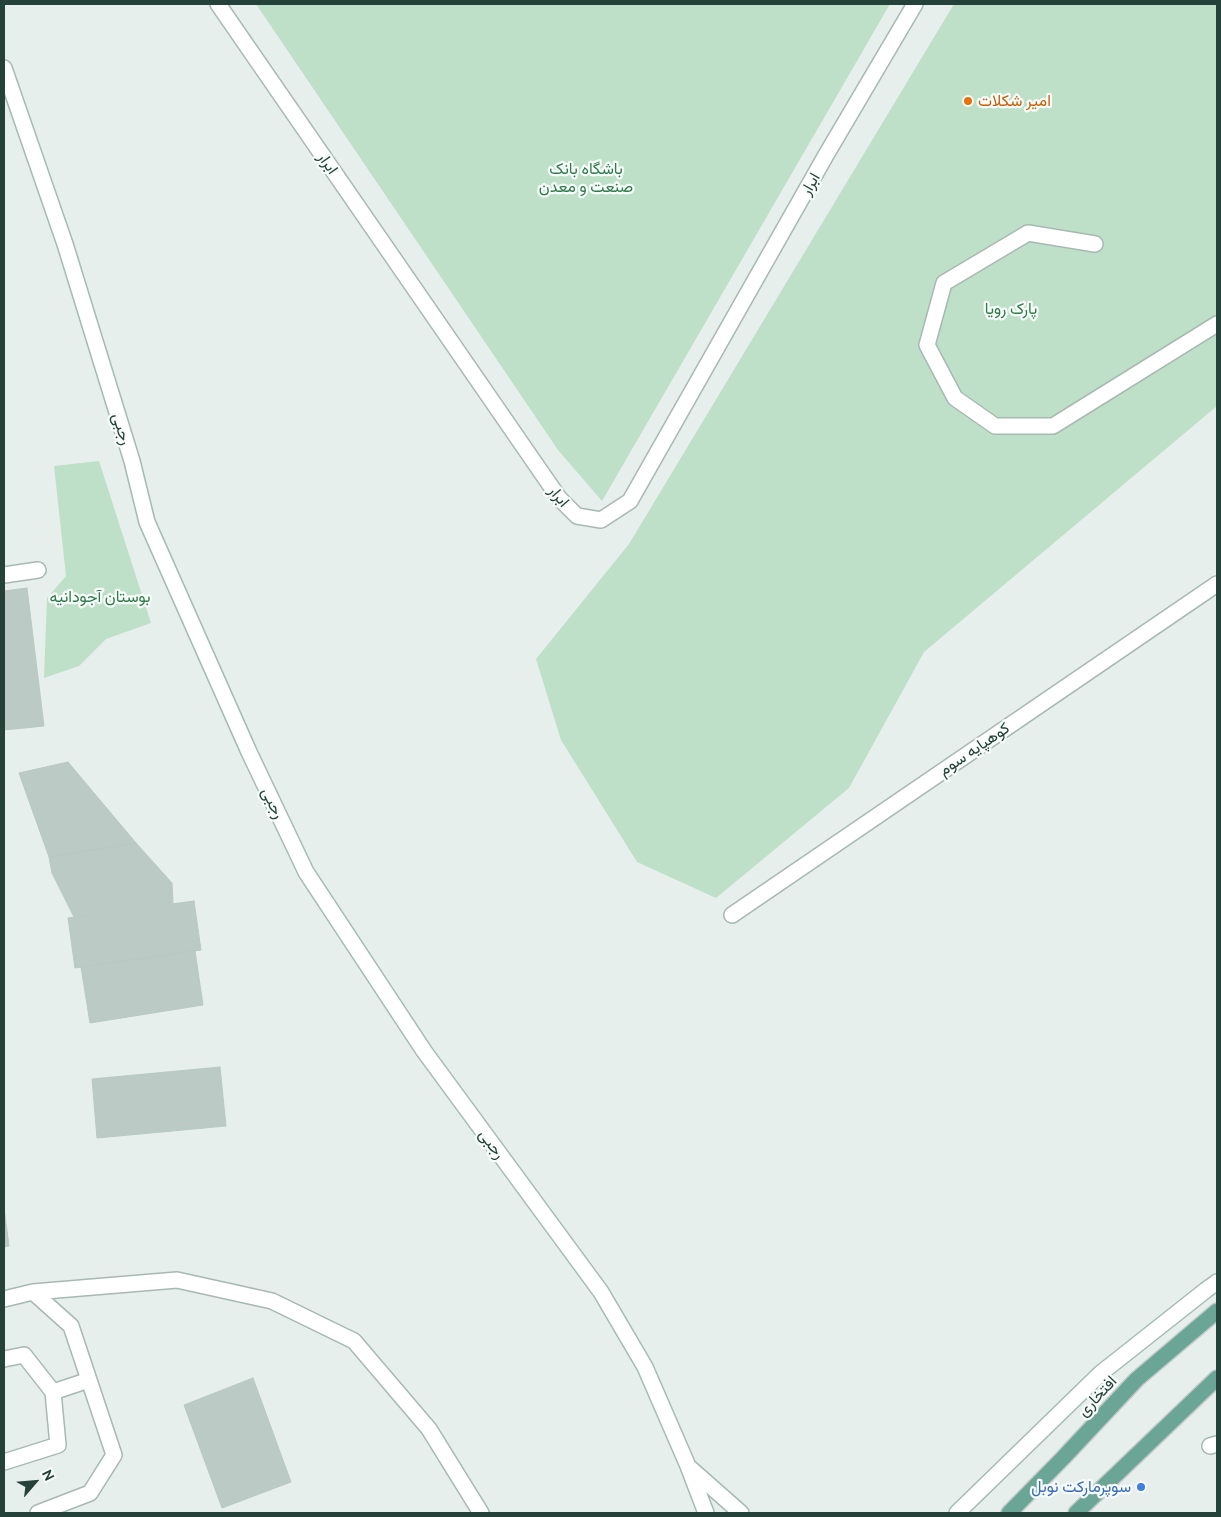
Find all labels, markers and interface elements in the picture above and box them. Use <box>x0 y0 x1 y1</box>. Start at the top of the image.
place label: امیر شکلات <box>978 91 1051 111</box>
marker: امیر شکلات <box>962 95 974 107</box>
street label: ابرار <box>314 148 342 178</box>
park label: باشگاه بانک صنعت و معدن <box>539 159 633 197</box>
street label: ابرار <box>796 169 824 199</box>
park label: پارک رویا <box>985 299 1037 319</box>
street label: رجبی <box>108 411 136 447</box>
street label: ابرار <box>544 481 574 511</box>
park label: بوستان آجودانیه <box>50 587 150 607</box>
street label: کوهپایه سوم <box>935 718 1013 780</box>
street label: رجبی <box>257 784 289 822</box>
street label: رجبی <box>475 1125 509 1163</box>
street label: افتخاری <box>1073 1372 1121 1420</box>
north arrow <box>10 1457 60 1507</box>
text: N <box>39 1467 58 1483</box>
place label: سوپرمارکت نوبل <box>1031 1477 1131 1497</box>
marker: سوپرمارکت نوبل <box>1135 1481 1147 1493</box>

